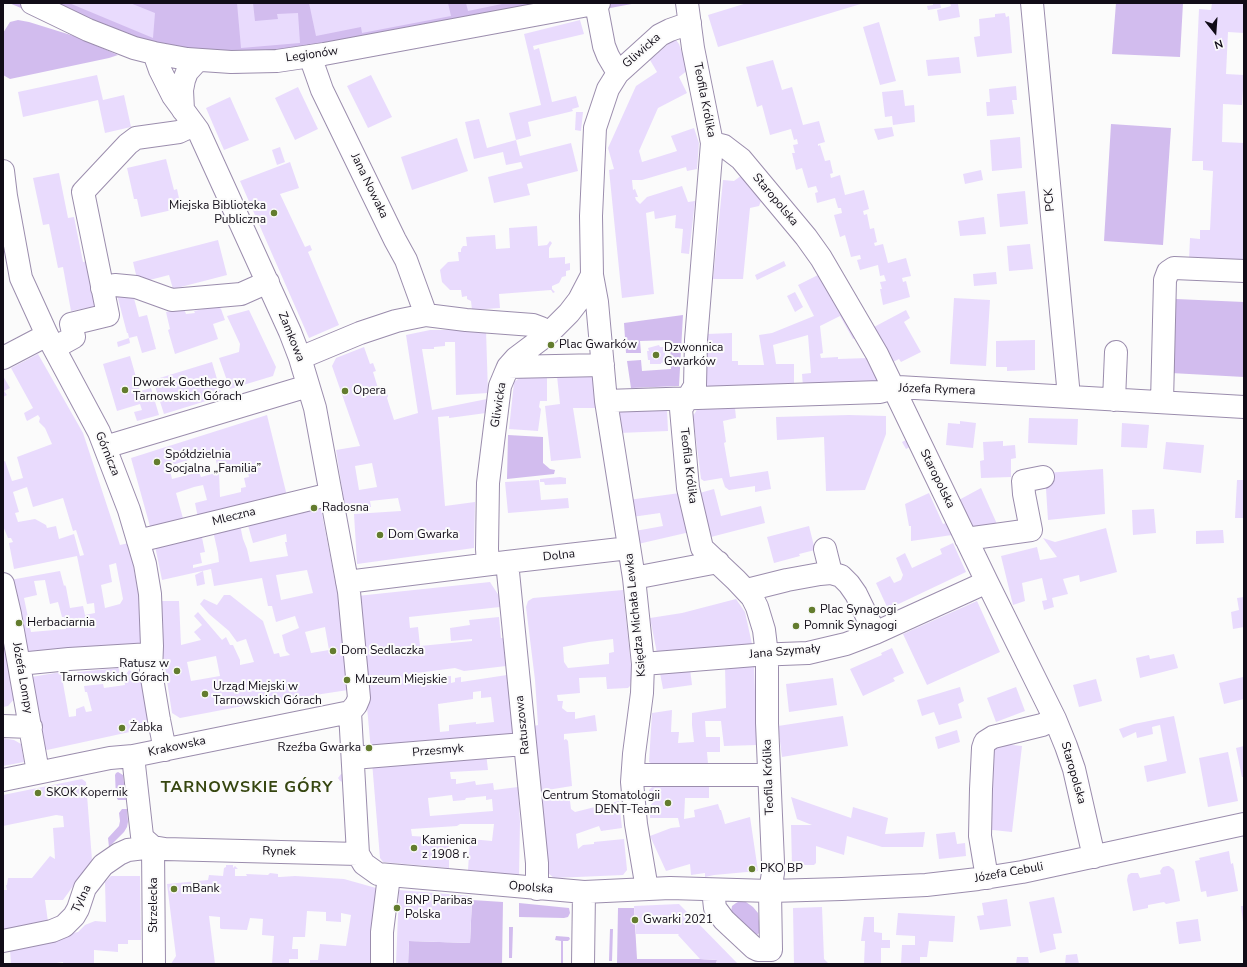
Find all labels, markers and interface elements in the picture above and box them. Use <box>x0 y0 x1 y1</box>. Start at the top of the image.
north arrow <box>1195 12 1235 52</box>
street label: Gliwicka <box>620 31 664 71</box>
text: N <box>1213 36 1225 52</box>
street label: Legionów <box>285 44 339 66</box>
street label: Teofila Królika <box>690 61 718 139</box>
street label: Jana Nowaka <box>347 151 391 221</box>
street label: Staropolska <box>749 171 801 229</box>
street label: PCK <box>1042 188 1058 212</box>
place label: Miejska Biblioteka Publiczna <box>169 199 266 227</box>
marker: Miejska Biblioteka Publiczna <box>269 208 279 218</box>
street label: Zamkowa <box>275 310 307 364</box>
place label: Plac Gwarków <box>559 338 637 352</box>
marker: Plac Gwarków <box>546 340 556 350</box>
place label: Dzwonnica Gwarków <box>664 341 723 369</box>
marker: Dzwonnica Gwarków <box>651 350 661 360</box>
place label: Dworek Goethego w Tarnowskich Górach <box>133 376 244 404</box>
street label: Gliwicka <box>488 381 510 429</box>
street label: Józefa Rymera <box>898 381 976 399</box>
place label: Opera <box>353 384 386 398</box>
marker: Dworek Goethego w Tarnowskich Górach <box>120 385 130 395</box>
marker: Opera <box>340 386 350 396</box>
street label: Teofila Królika <box>676 427 700 505</box>
street label: Górnicza <box>92 430 122 478</box>
street label: Staropolska <box>916 447 958 511</box>
place label: Spółdzielnia Socjalna „Familia” <box>165 448 261 476</box>
marker: Spółdzielnia Socjalna „Familia” <box>152 457 162 467</box>
place label: Radosna <box>322 501 369 515</box>
marker: Radosna <box>309 503 319 513</box>
street label: Mleczna <box>211 505 257 529</box>
place label: Dom Gwarka <box>388 528 459 542</box>
marker: Dom Gwarka <box>375 530 385 540</box>
street label: Dolna <box>542 547 576 565</box>
street label: Księdza Michała Lewka <box>622 552 650 678</box>
place label: Plac Synagogi <box>820 603 896 617</box>
marker: Plac Synagogi <box>807 605 817 615</box>
place label: Herbaciarnia <box>27 616 95 630</box>
marker: Herbaciarnia <box>14 618 24 628</box>
place label: Pomnik Synagogi <box>804 619 897 633</box>
marker: Pomnik Synagogi <box>791 621 801 631</box>
street label: Józefa Lompy <box>9 641 35 715</box>
street label: Jana Szymały <box>749 642 821 662</box>
place label: Dom Sedlaczka <box>341 644 424 658</box>
marker: Dom Sedlaczka <box>328 646 338 656</box>
place label: Ratusz w Tarnowskich Górach <box>60 657 169 685</box>
marker: Ratusz w Tarnowskich Górach <box>172 666 182 676</box>
place label: Muzeum Miejskie <box>355 673 447 687</box>
marker: Muzeum Miejskie <box>342 675 352 685</box>
place label: Urząd Miejski w Tarnowskich Górach <box>213 680 322 708</box>
marker: Urząd Miejski w Tarnowskich Górach <box>200 689 210 699</box>
street label: Ratuszowa <box>513 695 533 755</box>
place label: Żabka <box>130 721 163 735</box>
marker: Żabka <box>117 723 127 733</box>
street label: Krakowska <box>147 734 207 760</box>
street label: Teofila Królika <box>760 739 778 815</box>
street label: Staropolska <box>1057 740 1089 806</box>
place label: Rzeźba Gwarka <box>278 741 361 755</box>
street label: Przesmyk <box>412 742 464 760</box>
marker: Rzeźba Gwarka <box>364 743 374 753</box>
district label: TARNOWSKIE GÓRY <box>161 778 333 798</box>
place label: SKOK Kopernik <box>46 786 128 800</box>
marker: SKOK Kopernik <box>33 788 43 798</box>
place label: Centrum Stomatologii DENT-Team <box>542 789 660 817</box>
marker: Centrum Stomatologii DENT-Team <box>663 798 673 808</box>
place label: Kamienica z 1908 r. <box>422 834 477 862</box>
marker: Kamienica z 1908 r. <box>409 843 419 853</box>
street label: Rynek <box>262 845 296 859</box>
street label: Józefa Cebuli <box>973 860 1045 886</box>
place label: PKO BP <box>760 862 803 876</box>
marker: PKO BP <box>747 864 757 874</box>
street label: Strzelecka <box>147 877 161 933</box>
street label: Opolska <box>508 879 554 897</box>
place label: mBank <box>182 882 220 896</box>
street label: Tylna <box>69 883 95 915</box>
marker: mBank <box>169 884 179 894</box>
place label: BNP Paribas Polska <box>405 894 473 922</box>
marker: BNP Paribas Polska <box>392 903 402 913</box>
place label: Gwarki 2021 <box>643 913 713 927</box>
marker: Gwarki 2021 <box>630 915 640 925</box>

